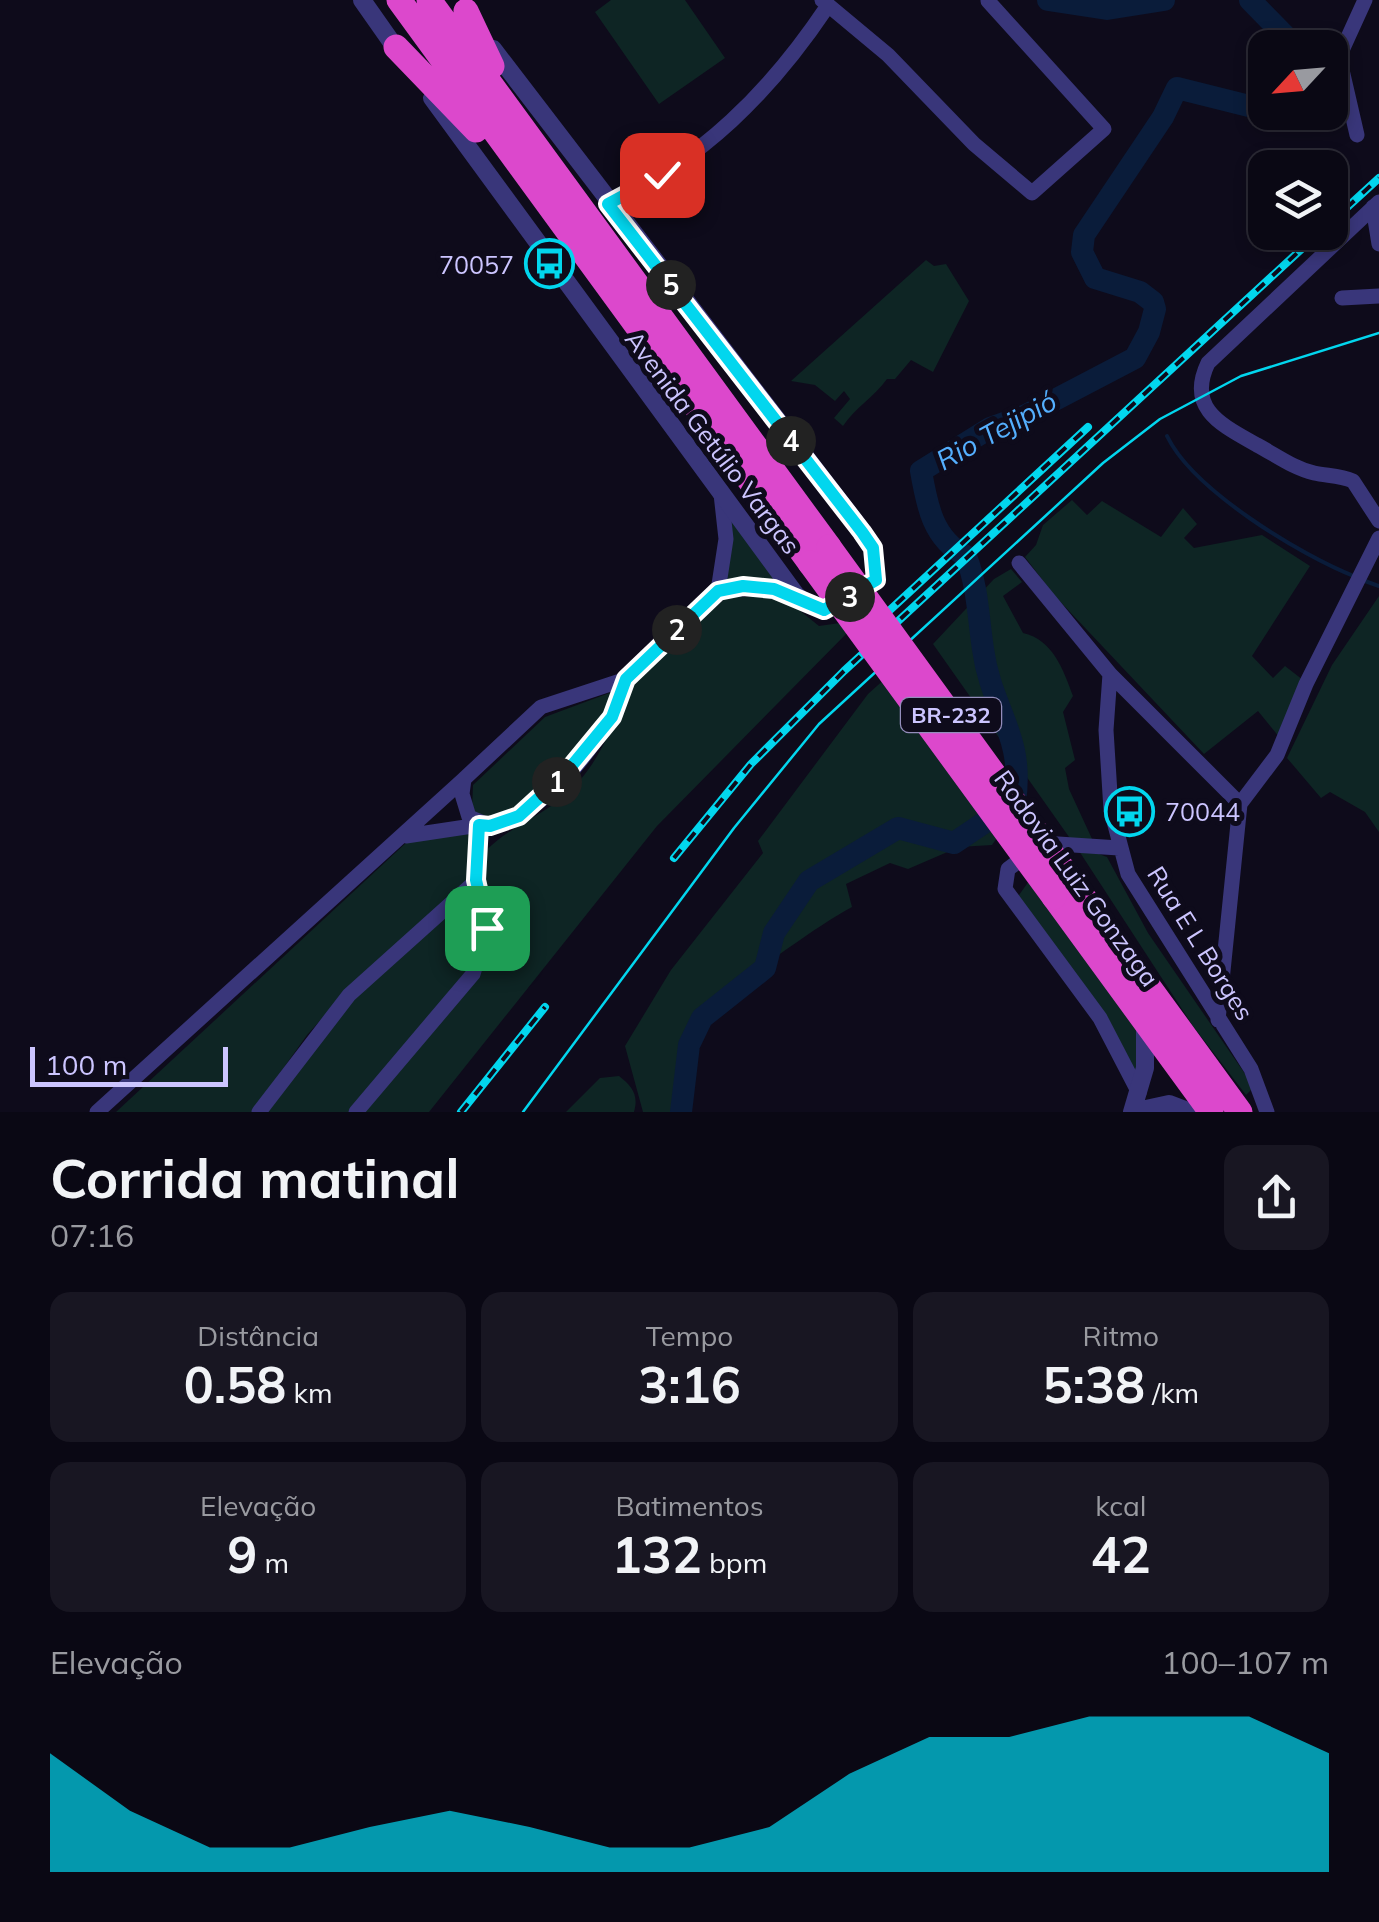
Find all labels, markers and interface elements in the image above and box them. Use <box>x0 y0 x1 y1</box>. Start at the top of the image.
north arrow <box>1248 30 1348 130</box>
map controls <box>1248 30 1348 250</box>
pin <box>620 133 705 218</box>
icon: check <box>635 148 690 203</box>
button: layers <box>1248 150 1348 250</box>
bus stop icon: 70057 <box>523 238 575 290</box>
place label: 70057 <box>439 249 514 280</box>
pin: 5 <box>646 260 696 310</box>
text: 5 <box>663 267 679 302</box>
street label: Avenida Getúlio Vargas <box>619 324 807 560</box>
water label: Rio Tejipió <box>930 383 1062 477</box>
pin: 4 <box>766 416 816 466</box>
text: 4 <box>783 423 799 458</box>
pin: 3 <box>825 572 875 622</box>
text: 3 <box>842 579 858 614</box>
pin: 2 <box>652 605 702 655</box>
text: 2 <box>669 612 685 647</box>
road number: BR-232 <box>901 698 1001 732</box>
pin: 1 <box>532 757 582 807</box>
text: 1 <box>549 764 565 799</box>
street label: Rodovia Luiz Gonzaga <box>988 764 1166 992</box>
bus stop icon: 70044 <box>1104 785 1156 837</box>
place label: 70044 <box>1165 796 1240 827</box>
street label: Rua E L Borges <box>1141 860 1261 1026</box>
pin <box>445 886 530 971</box>
icon: arrive <box>460 901 515 956</box>
scale bar <box>30 1042 228 1086</box>
text: 100 m <box>45 1047 127 1082</box>
text: Corrida matinal <box>50 1143 460 1212</box>
button: share <box>1224 1145 1329 1250</box>
text: 07:16 <box>50 1215 134 1255</box>
text: Distância <box>197 1318 319 1353</box>
text: Tempo <box>646 1318 733 1353</box>
text: Ritmo <box>1083 1318 1159 1353</box>
text: 0.58 <box>184 1353 286 1416</box>
text: 3:16 <box>638 1353 741 1416</box>
text: 5:38 <box>1043 1353 1145 1416</box>
text: km <box>286 1375 333 1410</box>
text: /km <box>1145 1375 1199 1410</box>
text: Elevação <box>200 1488 316 1523</box>
text: Batimentos <box>615 1488 764 1523</box>
text: kcal <box>1095 1488 1146 1523</box>
text: 9 <box>227 1523 257 1586</box>
text: 132 <box>612 1523 702 1586</box>
text: 42 <box>1091 1523 1151 1586</box>
text: m <box>257 1545 289 1580</box>
text: bpm <box>702 1545 767 1580</box>
text: Elevação <box>50 1642 183 1682</box>
text: 100–107 m <box>1161 1642 1329 1682</box>

